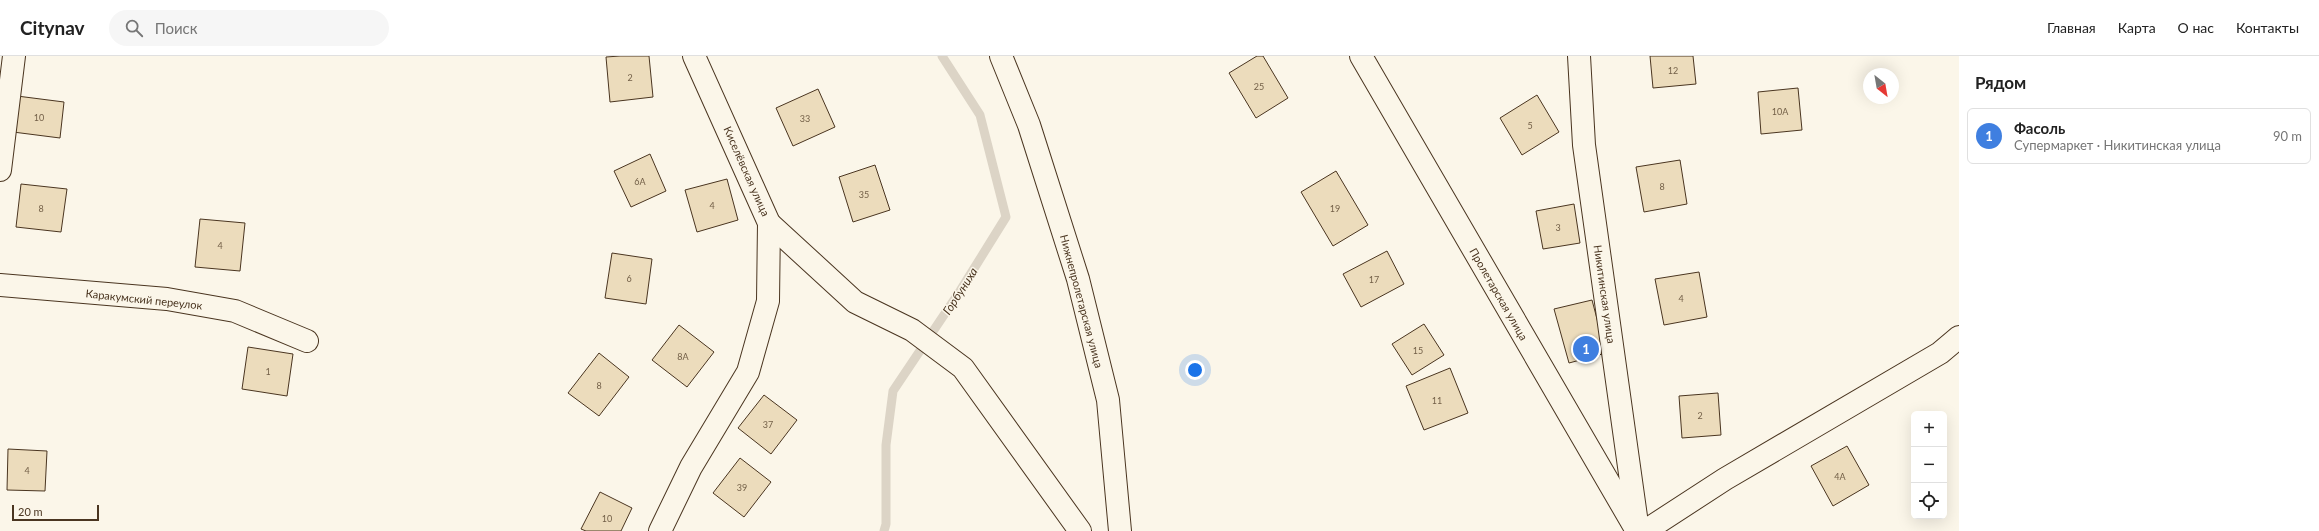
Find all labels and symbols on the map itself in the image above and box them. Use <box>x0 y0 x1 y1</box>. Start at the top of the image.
house number: 12 <box>1668 65 1678 76</box>
north arrow <box>1863 68 1899 104</box>
house number: 2 <box>627 72 633 83</box>
house number: 25 <box>1254 81 1264 92</box>
house number: 10А <box>1772 106 1789 117</box>
house number: 10 <box>34 112 44 123</box>
house number: 33 <box>800 113 810 124</box>
house number: 5 <box>1527 120 1533 131</box>
street label: Киселёвская улица <box>721 124 773 218</box>
house number: 6А <box>634 176 647 187</box>
house number: 8 <box>1659 181 1665 192</box>
house number: 35 <box>859 189 869 200</box>
house number: 4 <box>709 200 715 211</box>
house number: 8 <box>38 203 44 214</box>
house number: 19 <box>1330 203 1340 214</box>
house number: 3 <box>1555 222 1561 233</box>
street label: Нижнепролетарская улица <box>1058 233 1106 369</box>
house number: 4 <box>217 240 223 251</box>
street label: Никитинская улица <box>1592 244 1618 344</box>
street label: Пролетарская улица <box>1467 246 1531 342</box>
water label: Горбуниха <box>939 265 981 317</box>
house number: 6 <box>626 273 632 284</box>
house number: 17 <box>1369 274 1379 285</box>
street label: Каракумский переулок <box>85 286 203 312</box>
house number: 4 <box>1678 293 1684 304</box>
pin: 1 <box>1573 334 1599 364</box>
house number: 15 <box>1413 345 1423 356</box>
house number: 8А <box>677 351 690 362</box>
your location <box>1185 360 1205 380</box>
house number: 1 <box>265 366 271 377</box>
house number: 8 <box>596 380 602 391</box>
house number: 11 <box>1432 395 1442 406</box>
house number: 2 <box>1697 410 1703 421</box>
house number: 37 <box>763 419 773 430</box>
house number: 4 <box>24 465 30 476</box>
house number: 4А <box>1834 471 1847 482</box>
house number: 39 <box>737 482 747 493</box>
scale bar <box>12 503 99 522</box>
house number: 10 <box>602 513 612 524</box>

